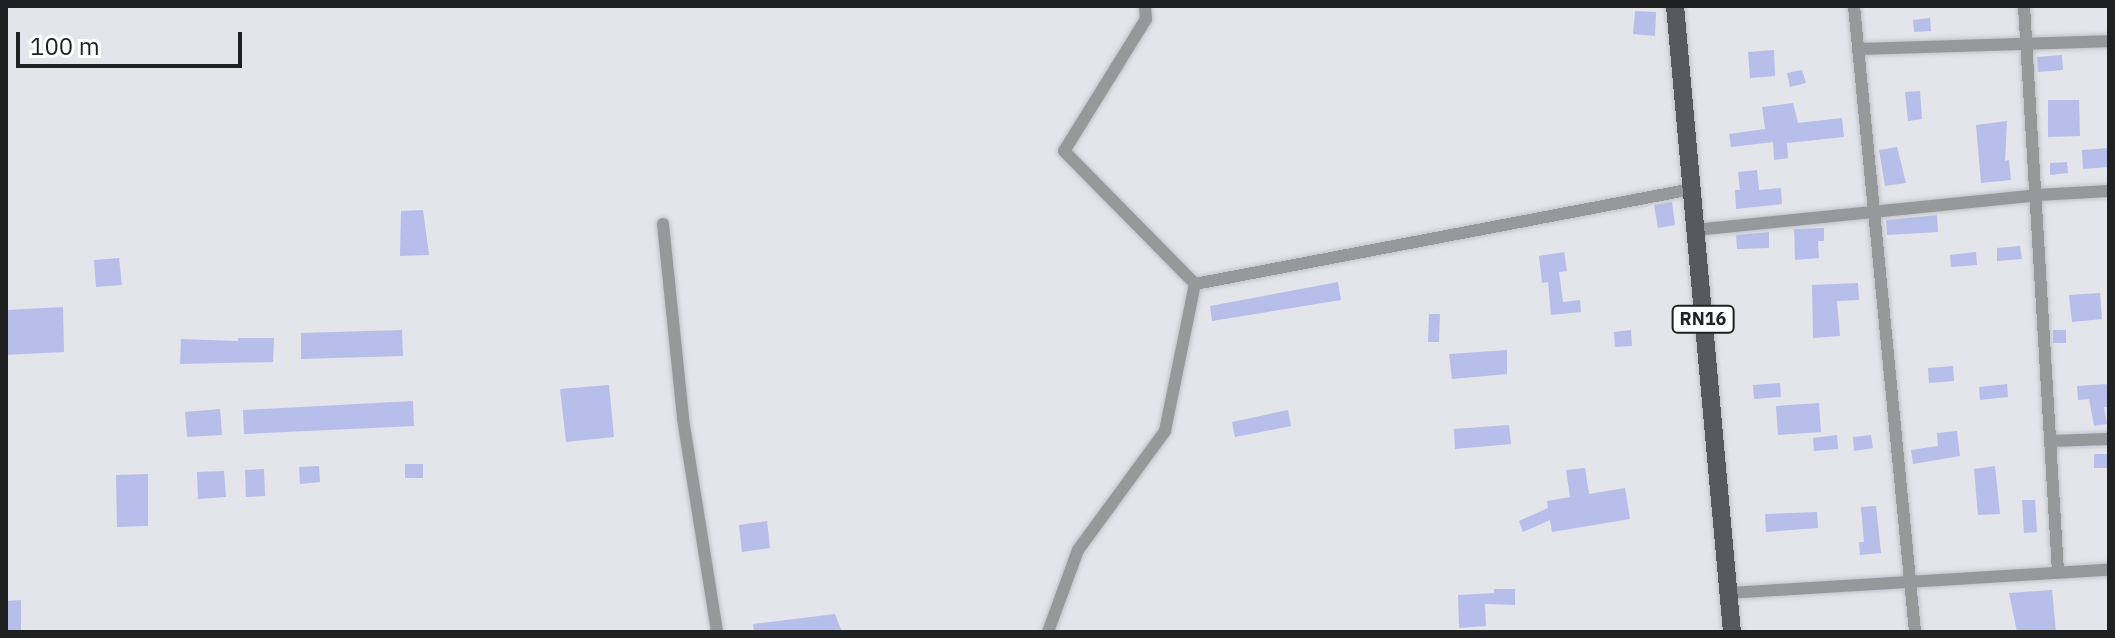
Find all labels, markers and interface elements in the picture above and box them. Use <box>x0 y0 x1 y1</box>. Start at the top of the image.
scale bar <box>20 16 246 66</box>
text: 100 m <box>30 30 100 62</box>
road number: RN16 <box>1671 305 1735 333</box>

